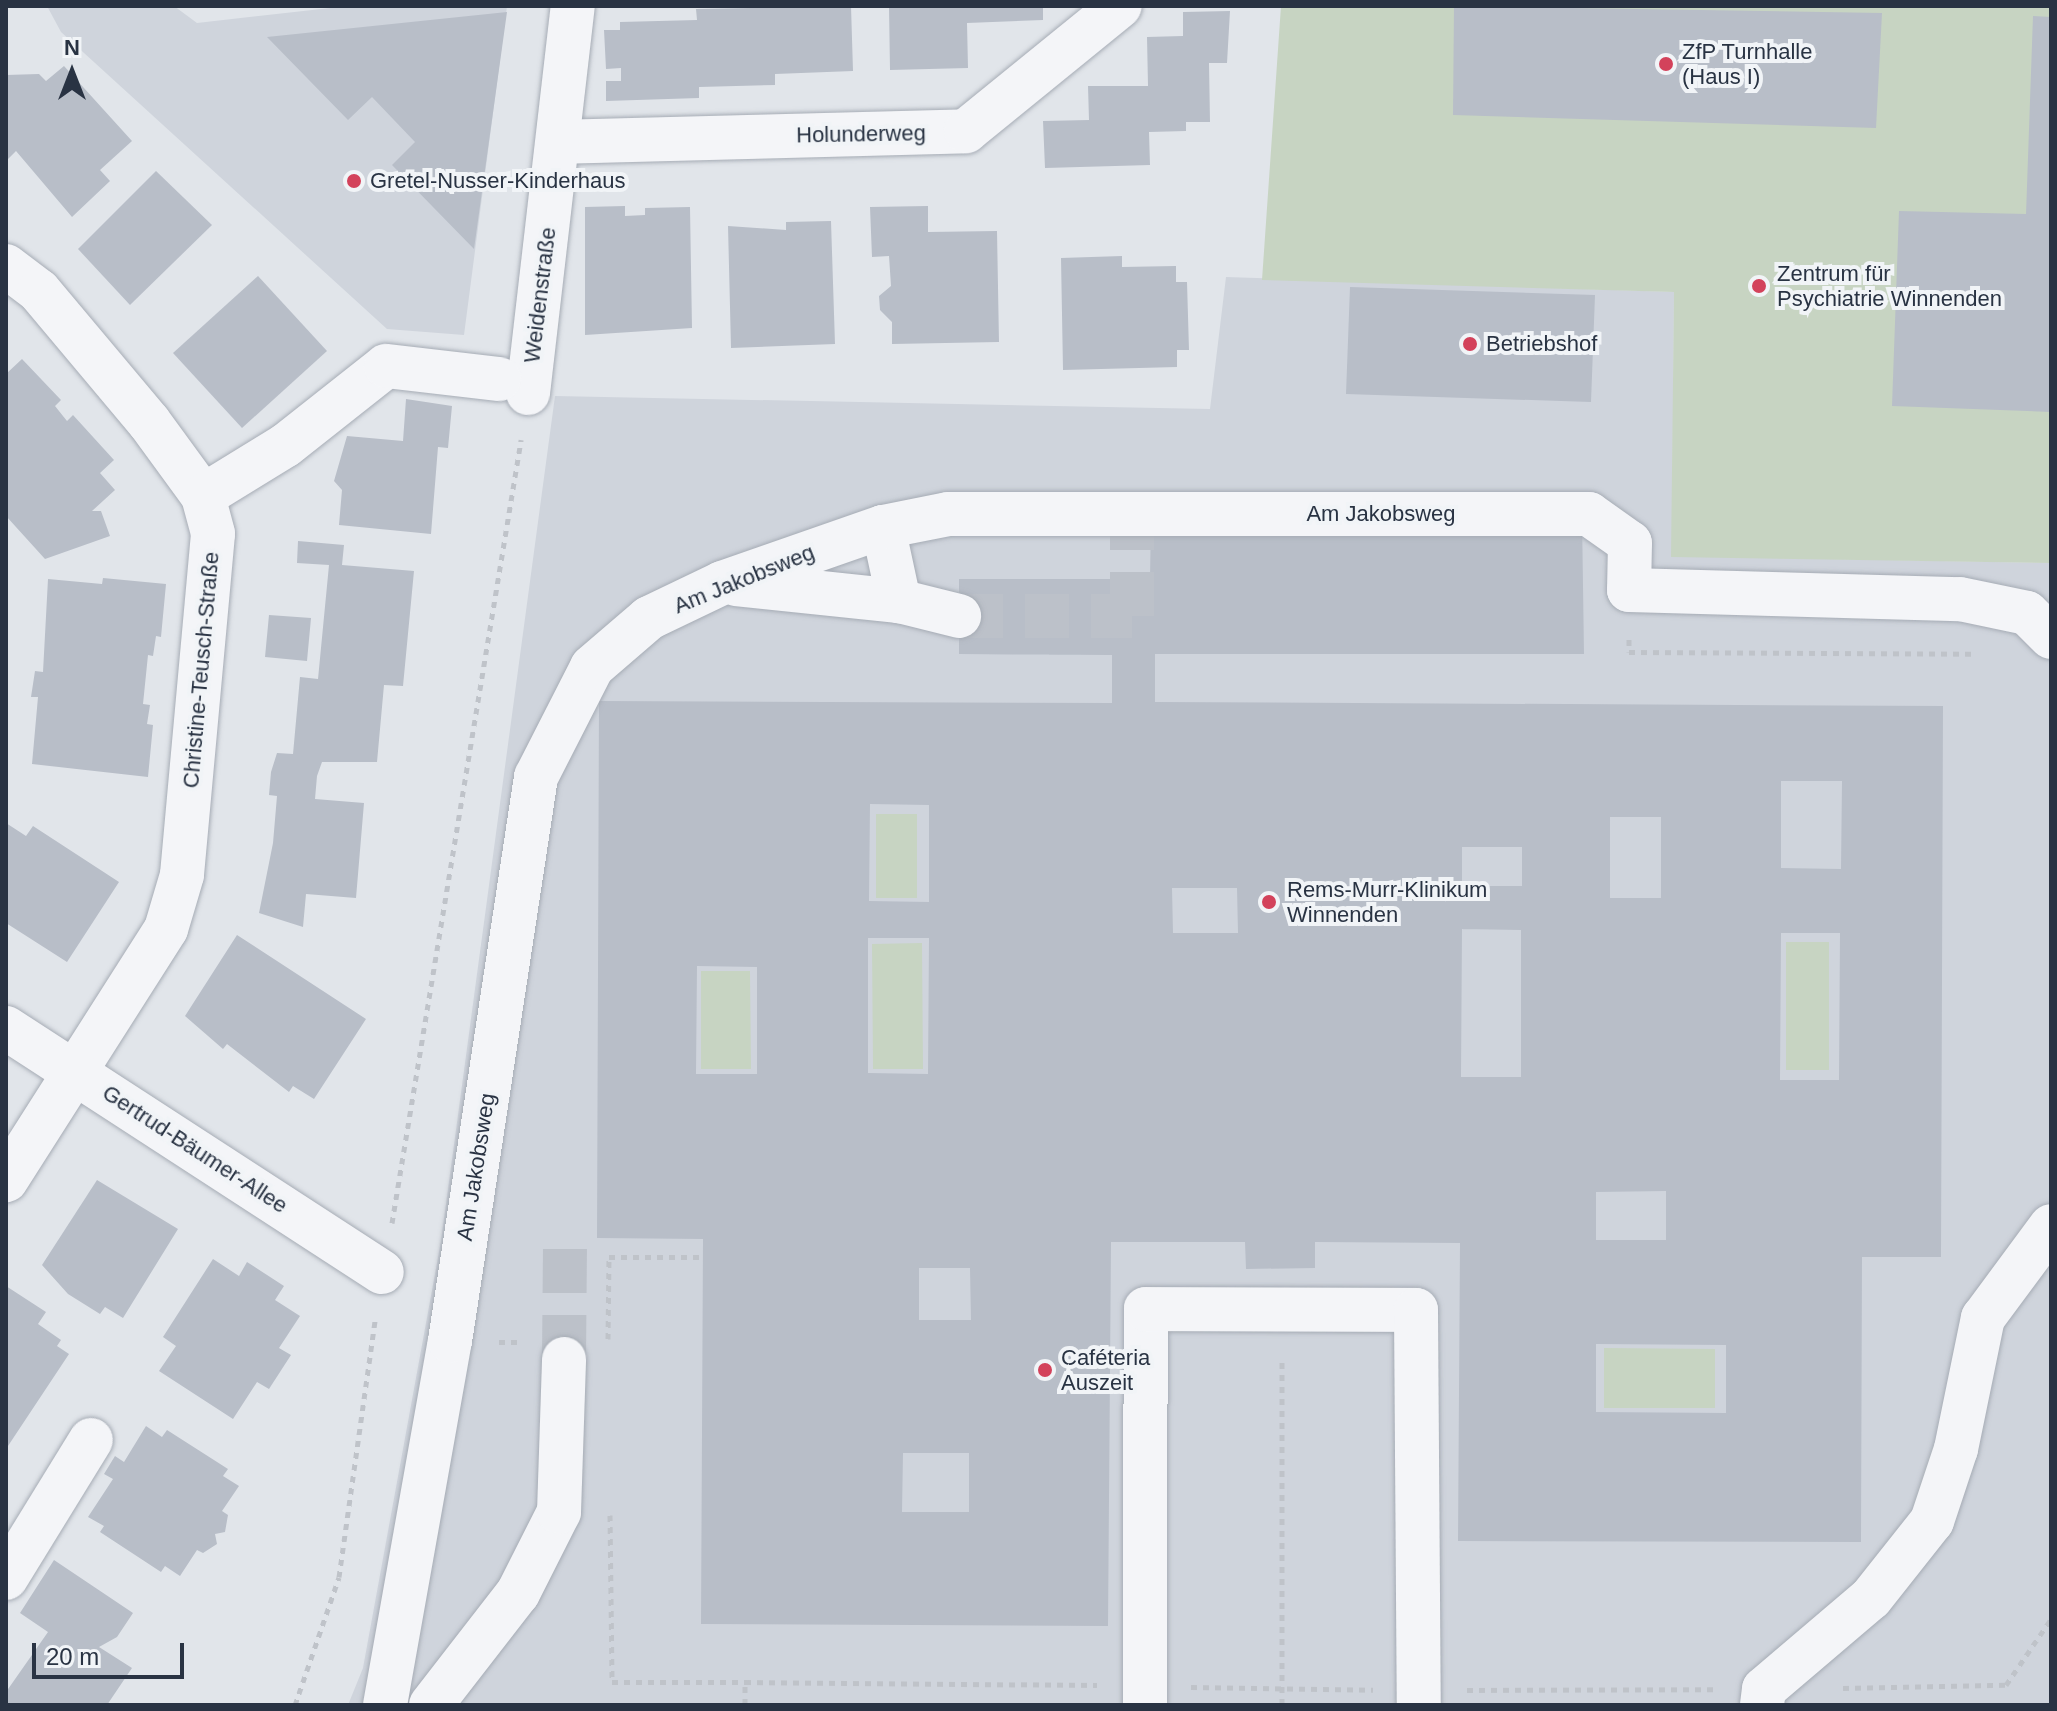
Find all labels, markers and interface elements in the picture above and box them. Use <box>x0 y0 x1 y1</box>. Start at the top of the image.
north arrow <box>32 32 112 112</box>
text: N <box>64 35 80 60</box>
place label: ZfP Turnhalle (Haus I) <box>1682 38 1813 90</box>
marker: ZfP Turnhalle (Haus I) <box>1657 55 1675 73</box>
street label: Holunderweg <box>796 120 926 148</box>
place label: Gretel-Nusser-Kinderhaus <box>370 168 626 194</box>
marker: Gretel-Nusser-Kinderhaus <box>345 172 363 190</box>
street label: Weidenstraße <box>519 226 561 364</box>
place label: Zentrum für Psychiatrie Winnenden <box>1777 260 2002 312</box>
marker: Zentrum für Psychiatrie Winnenden <box>1748 275 1770 297</box>
place label: Betriebshof <box>1486 331 1597 357</box>
marker: Betriebshof <box>1461 335 1479 353</box>
street label: Am Jakobsweg <box>1306 501 1456 527</box>
street label: Am Jakobsweg <box>670 539 818 619</box>
street label: Christine-Teusch-Straße <box>178 551 224 789</box>
place label: Rems-Murr-Klinikum Winnenden <box>1287 876 1487 928</box>
marker: Rems-Murr-Klinikum Winnenden <box>1258 891 1280 913</box>
street label: Gertrud-Bäumer-Allee <box>98 1079 292 1219</box>
street label: Am Jakobsweg <box>451 1091 501 1243</box>
place label: Caféteria Auszeit <box>1061 1344 1150 1396</box>
marker: Caféteria Auszeit <box>1036 1361 1054 1379</box>
scale bar <box>36 1627 188 1677</box>
text: 20 m <box>46 1643 99 1670</box>

